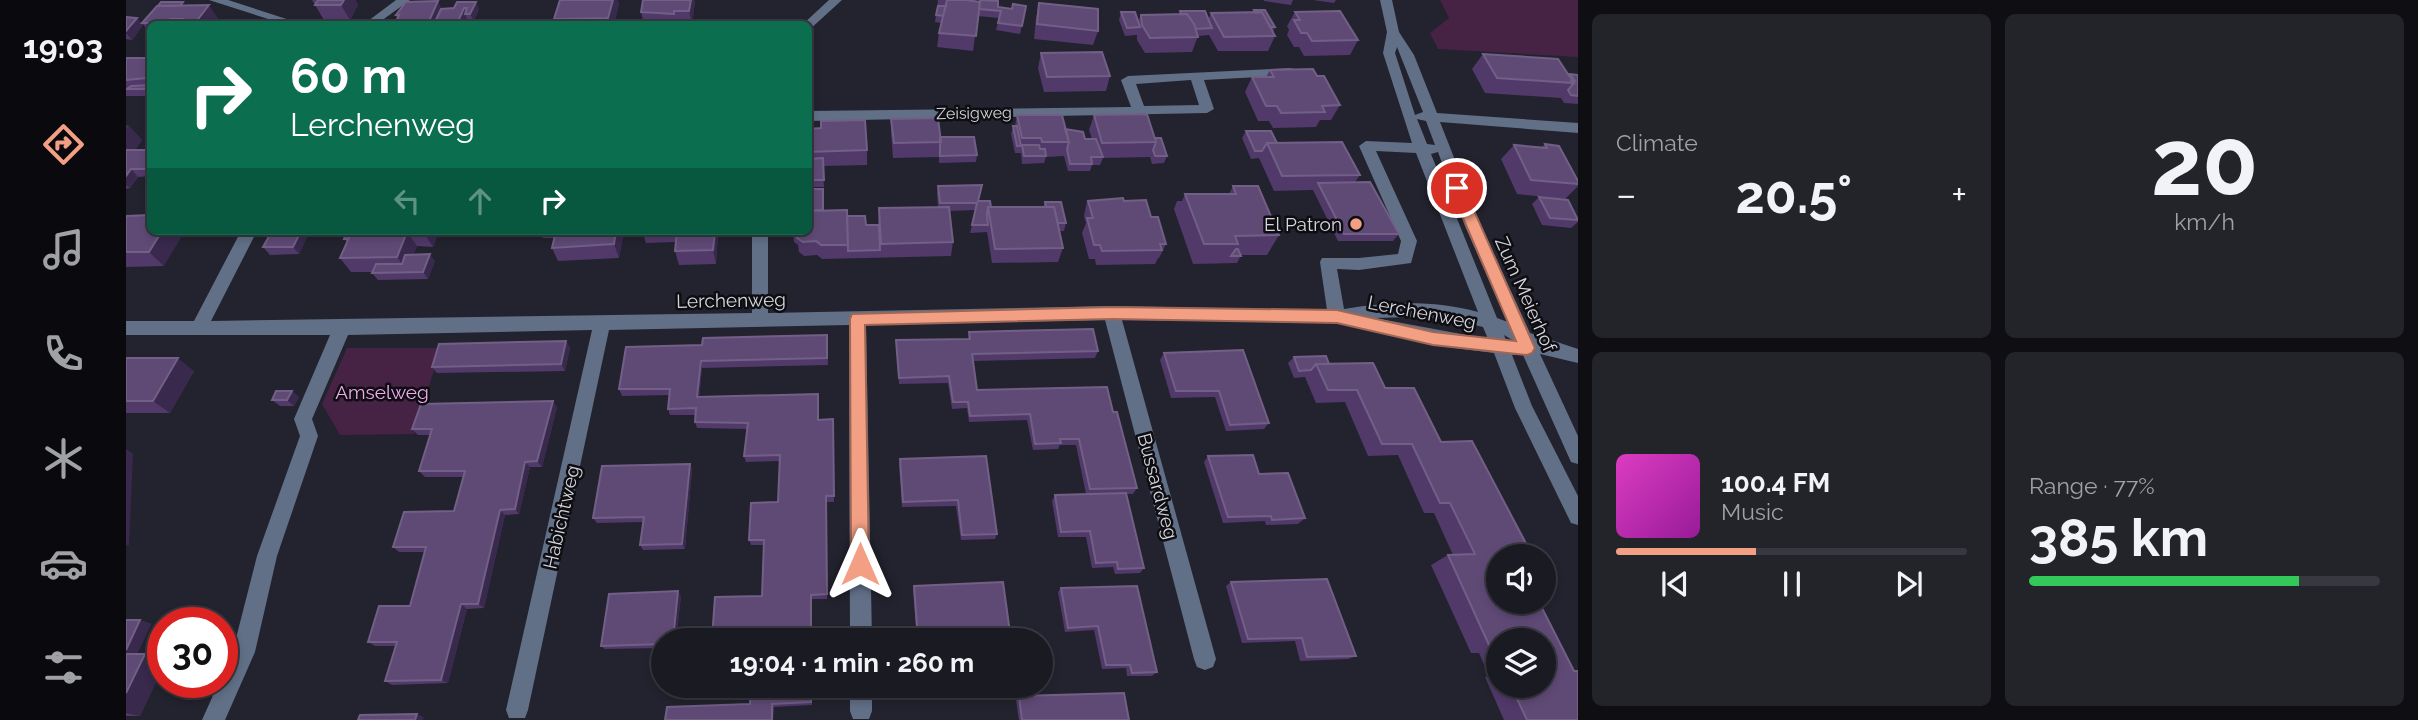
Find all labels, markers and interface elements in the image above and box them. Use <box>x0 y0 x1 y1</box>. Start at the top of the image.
text: 19:03 <box>23 28 103 65</box>
text: 60 m <box>290 47 407 104</box>
icon: right <box>175 49 266 140</box>
street label: Zeisigweg <box>936 103 1012 123</box>
text: Lerchenweg <box>290 106 475 143</box>
text: 20 <box>2151 109 2258 216</box>
icon: directions <box>39 120 88 169</box>
text: Climate <box>1616 129 1698 156</box>
pin <box>1427 158 1487 218</box>
text: 20.5° <box>1736 164 1852 225</box>
icon: arrive <box>1438 169 1476 207</box>
text: − <box>1616 172 1636 217</box>
text: + <box>1951 172 1967 217</box>
icon: left <box>388 182 426 220</box>
icon: ahead <box>461 182 499 220</box>
icon: right <box>534 182 572 220</box>
text: km/h <box>2174 208 2235 235</box>
place label: El Patron <box>1264 213 1342 235</box>
marker: El Patron <box>1348 216 1364 232</box>
icon: music <box>39 225 88 274</box>
street label: Zum Meierhof <box>1491 233 1561 355</box>
street label: Lerchenweg <box>676 288 786 312</box>
street label: Lerchenweg <box>1366 291 1478 333</box>
icon: phone <box>39 329 88 378</box>
park label: Amselweg <box>335 381 429 403</box>
street label: Bussardweg <box>1133 431 1183 541</box>
icon: climate <box>39 434 88 483</box>
street label: Habichtweg <box>538 463 584 571</box>
text: 100.4 FM <box>1721 468 1830 498</box>
text: Range · 77% <box>2029 472 2155 499</box>
text: Music <box>1721 498 1784 525</box>
text: 385 km <box>2029 507 2208 568</box>
position arrow <box>823 527 897 601</box>
icon: car <box>39 539 88 588</box>
map controls <box>1486 544 1556 698</box>
button: sound <box>1486 544 1556 614</box>
icon: previous <box>1656 565 1694 603</box>
icon: pause <box>1773 565 1811 603</box>
icon: next <box>1890 565 1928 603</box>
speed limit sign: 30 <box>147 607 238 698</box>
button: layers <box>1486 628 1556 698</box>
icon: filters <box>39 643 88 692</box>
text: 19:04 · 1 min · 260 m <box>730 648 974 678</box>

